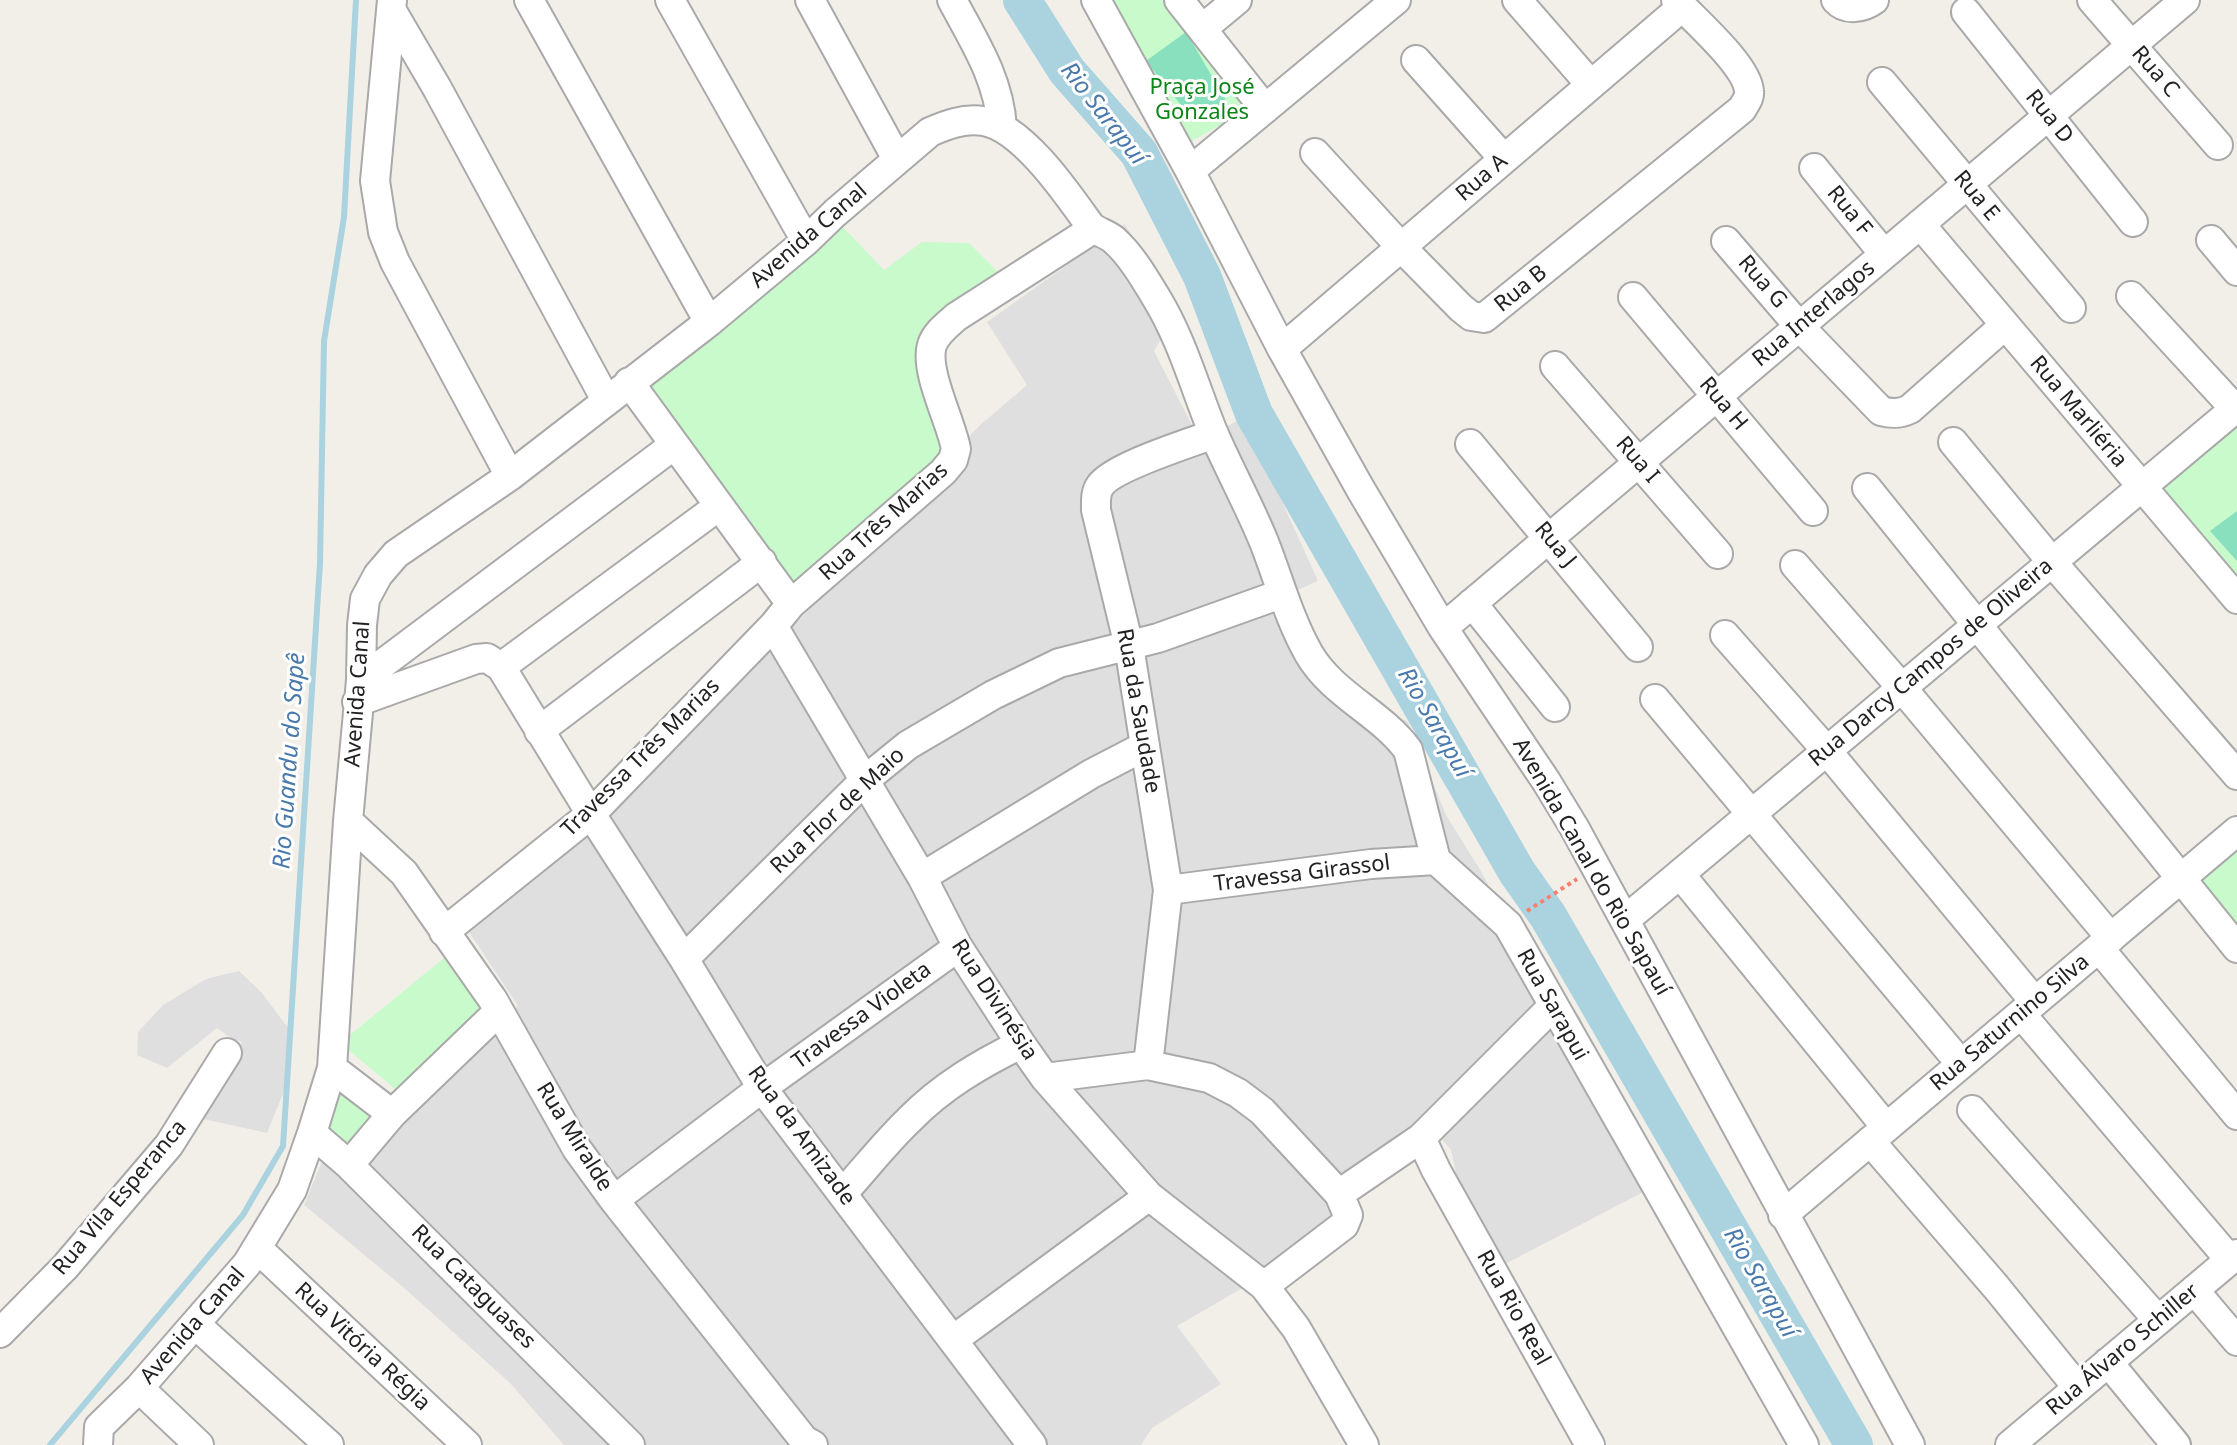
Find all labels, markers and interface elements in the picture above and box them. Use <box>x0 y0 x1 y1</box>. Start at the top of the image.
street label: Rua C <box>2126 41 2184 103</box>
water label: Rio Sarapuí <box>1054 57 1152 171</box>
park label: Praça José Gonzales <box>1149 75 1255 126</box>
street label: Rua D <box>2019 85 2079 149</box>
street label: Rua A <box>1451 149 1513 207</box>
street label: Rua E <box>1947 165 2005 227</box>
street label: Avenida Canal <box>745 178 873 294</box>
street label: Rua F <box>1821 181 1877 241</box>
street label: Rua G <box>1732 250 1792 314</box>
street label: Rua Interlagos <box>1748 255 1880 373</box>
street label: Rua B <box>1490 260 1552 318</box>
street label: Rua Marliéria <box>2024 351 2132 473</box>
street label: Rua H <box>1693 372 1753 436</box>
street label: Rua I <box>1610 431 1664 489</box>
street label: Rua Três Marias <box>814 457 954 587</box>
street label: Rua J <box>1528 517 1582 573</box>
street label: Rua Darcy Campos de Oliveira <box>1804 553 2058 773</box>
street label: Avenida Canal <box>340 620 376 768</box>
street label: Rua da Saudade <box>1111 627 1165 795</box>
water label: Rio Guandu do Sapê <box>268 652 312 870</box>
water label: Rio Sarapuí <box>1391 663 1477 783</box>
street label: Travessa Três Marias <box>556 673 726 843</box>
street label: Avenida Canal do Rio Sapauí <box>1506 734 1676 1000</box>
street label: Rua Flor de Maio <box>766 742 910 880</box>
street label: Travessa Girassol <box>1212 850 1392 898</box>
street label: Rua Divinésia <box>945 935 1043 1065</box>
street label: Rua Sarapui <box>1511 945 1593 1065</box>
street label: Rua Saturnino Silva <box>1925 949 2095 1097</box>
street label: Travessa Violeta <box>787 957 937 1075</box>
street label: Rua da Amizade <box>742 1061 860 1211</box>
street label: Rua Miralde <box>530 1078 618 1196</box>
street label: Rua Vila Esperanca <box>47 1115 193 1281</box>
street label: Rua Cataguases <box>405 1219 541 1355</box>
water label: Rio Sarapuí <box>1717 1223 1803 1343</box>
street label: Rua Rio Real <box>1470 1246 1556 1370</box>
street label: Avenida Canal <box>135 1262 251 1390</box>
street label: Rua Vitória Régia <box>289 1277 435 1417</box>
street label: Rua Álvaro Schiller <box>2041 1278 2205 1422</box>

